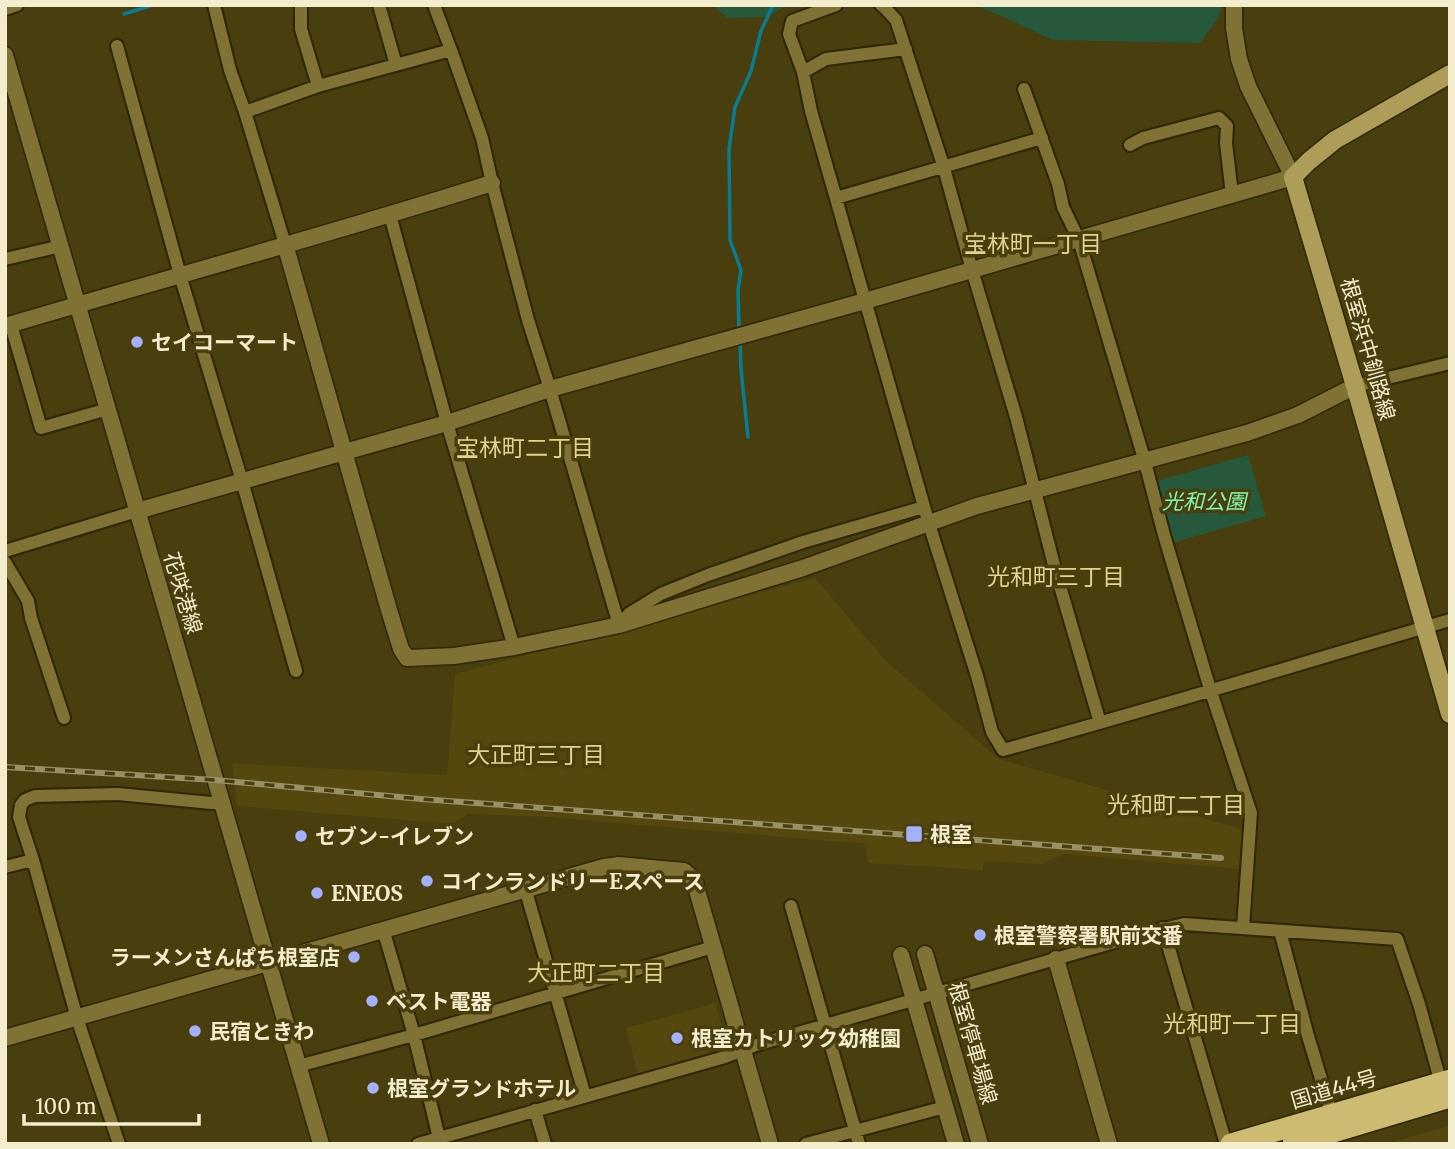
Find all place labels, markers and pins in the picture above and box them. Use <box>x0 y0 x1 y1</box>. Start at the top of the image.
place label: セイコーマート <box>151 329 298 356</box>
marker: セイコーマート <box>129 334 145 350</box>
place label: 根室 <box>930 821 972 848</box>
place label: セブン-イレブン <box>315 823 474 850</box>
marker: 根室 <box>904 824 924 844</box>
marker: セブン-イレブン <box>293 828 309 844</box>
place label: コインランドリーEスペース <box>441 868 704 895</box>
marker: コインランドリーEスペース <box>419 873 435 889</box>
place label: ENEOS <box>331 880 403 907</box>
marker: ENEOS <box>309 885 325 901</box>
place label: 根室警察署駅前交番 <box>994 922 1183 949</box>
marker: 根室警察署駅前交番 <box>972 927 988 943</box>
place label: ラーメンさんぱち根室店 <box>110 944 340 971</box>
marker: ラーメンさんぱち根室店 <box>346 949 362 965</box>
place label: ベスト電器 <box>386 988 491 1015</box>
marker: ベスト電器 <box>364 993 380 1009</box>
place label: 民宿ときわ <box>209 1018 314 1045</box>
marker: 民宿ときわ <box>187 1023 203 1039</box>
place label: 根室カトリック幼稚園 <box>691 1025 901 1052</box>
marker: 根室カトリック幼稚園 <box>669 1030 685 1046</box>
place label: 根室グランドホテル <box>387 1075 576 1102</box>
marker: 根室グランドホテル <box>365 1080 381 1096</box>

